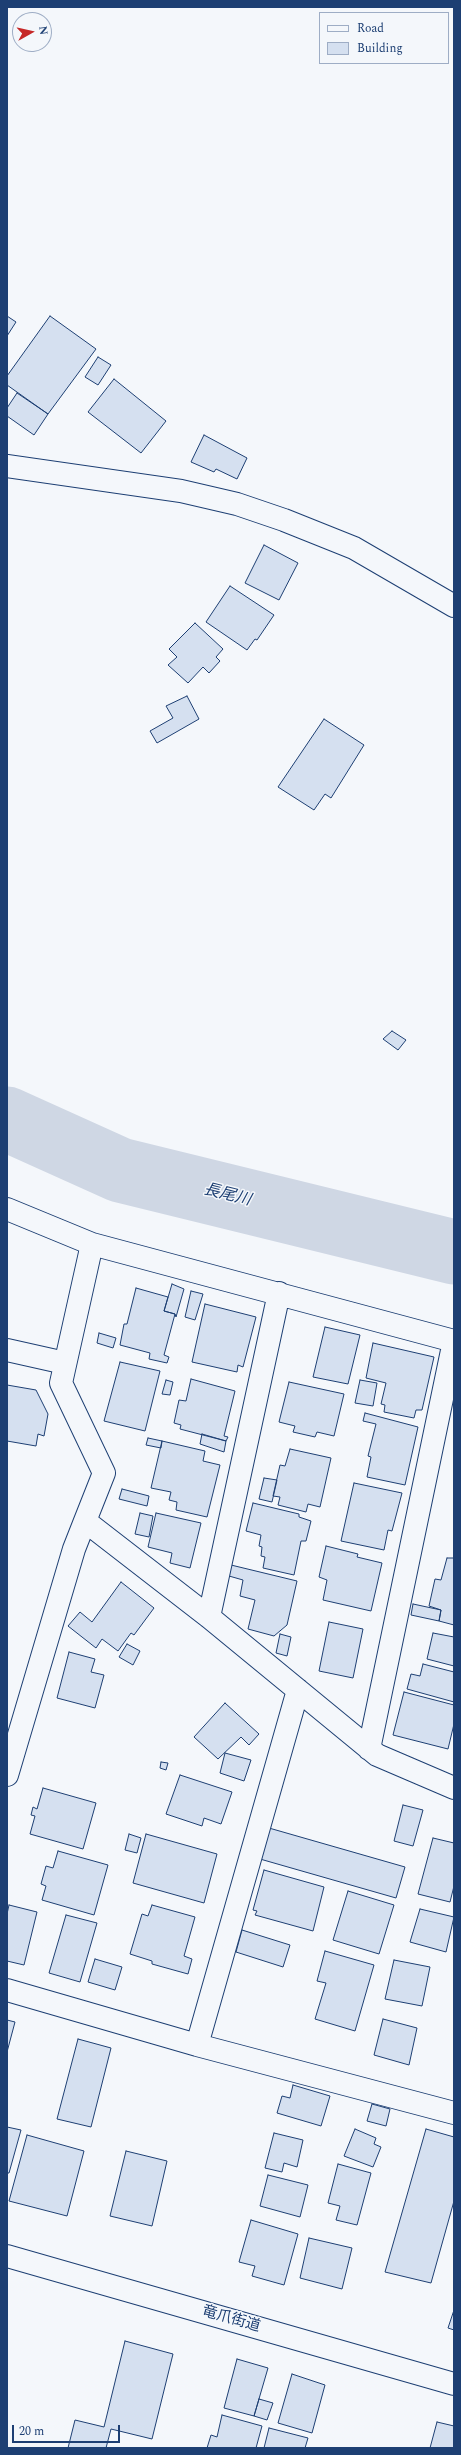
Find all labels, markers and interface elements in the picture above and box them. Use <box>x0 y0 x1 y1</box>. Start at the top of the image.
north arrow <box>12 12 52 52</box>
legend <box>319 12 449 64</box>
text: Road <box>357 19 384 38</box>
text: N <box>34 25 52 36</box>
text: Building <box>357 39 403 58</box>
water label: 長尾川 <box>201 1181 253 1211</box>
street label: 竜爪街道 <box>200 2303 262 2337</box>
scale bar <box>14 2417 122 2443</box>
text: 20 m <box>19 2422 44 2441</box>

